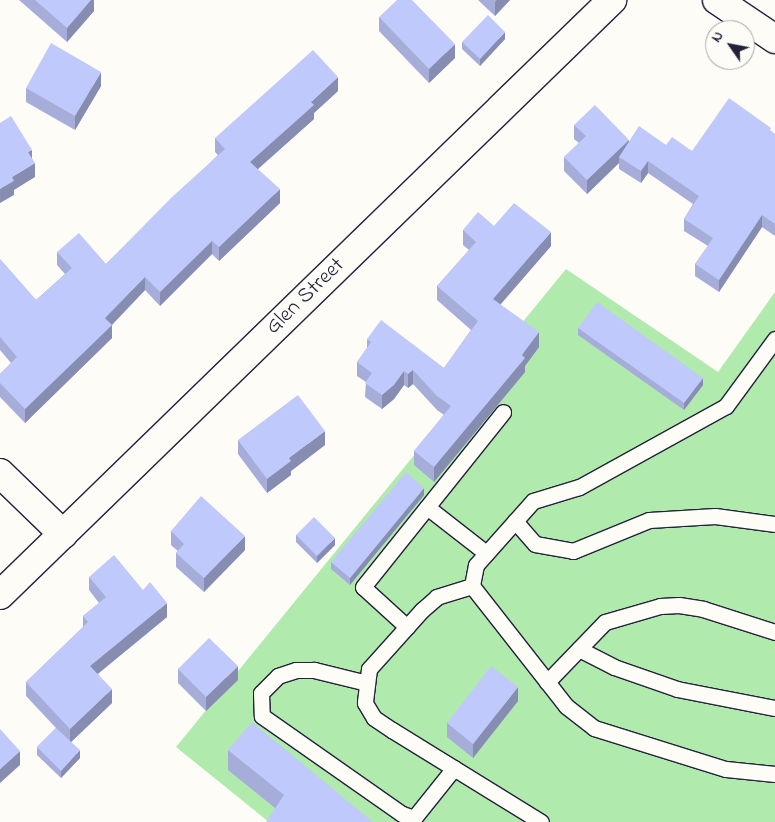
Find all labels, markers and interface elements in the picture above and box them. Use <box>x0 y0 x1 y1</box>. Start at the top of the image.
north arrow <box>705 20 755 70</box>
text: N <box>706 27 729 47</box>
street label: Glen Street <box>261 253 351 341</box>

